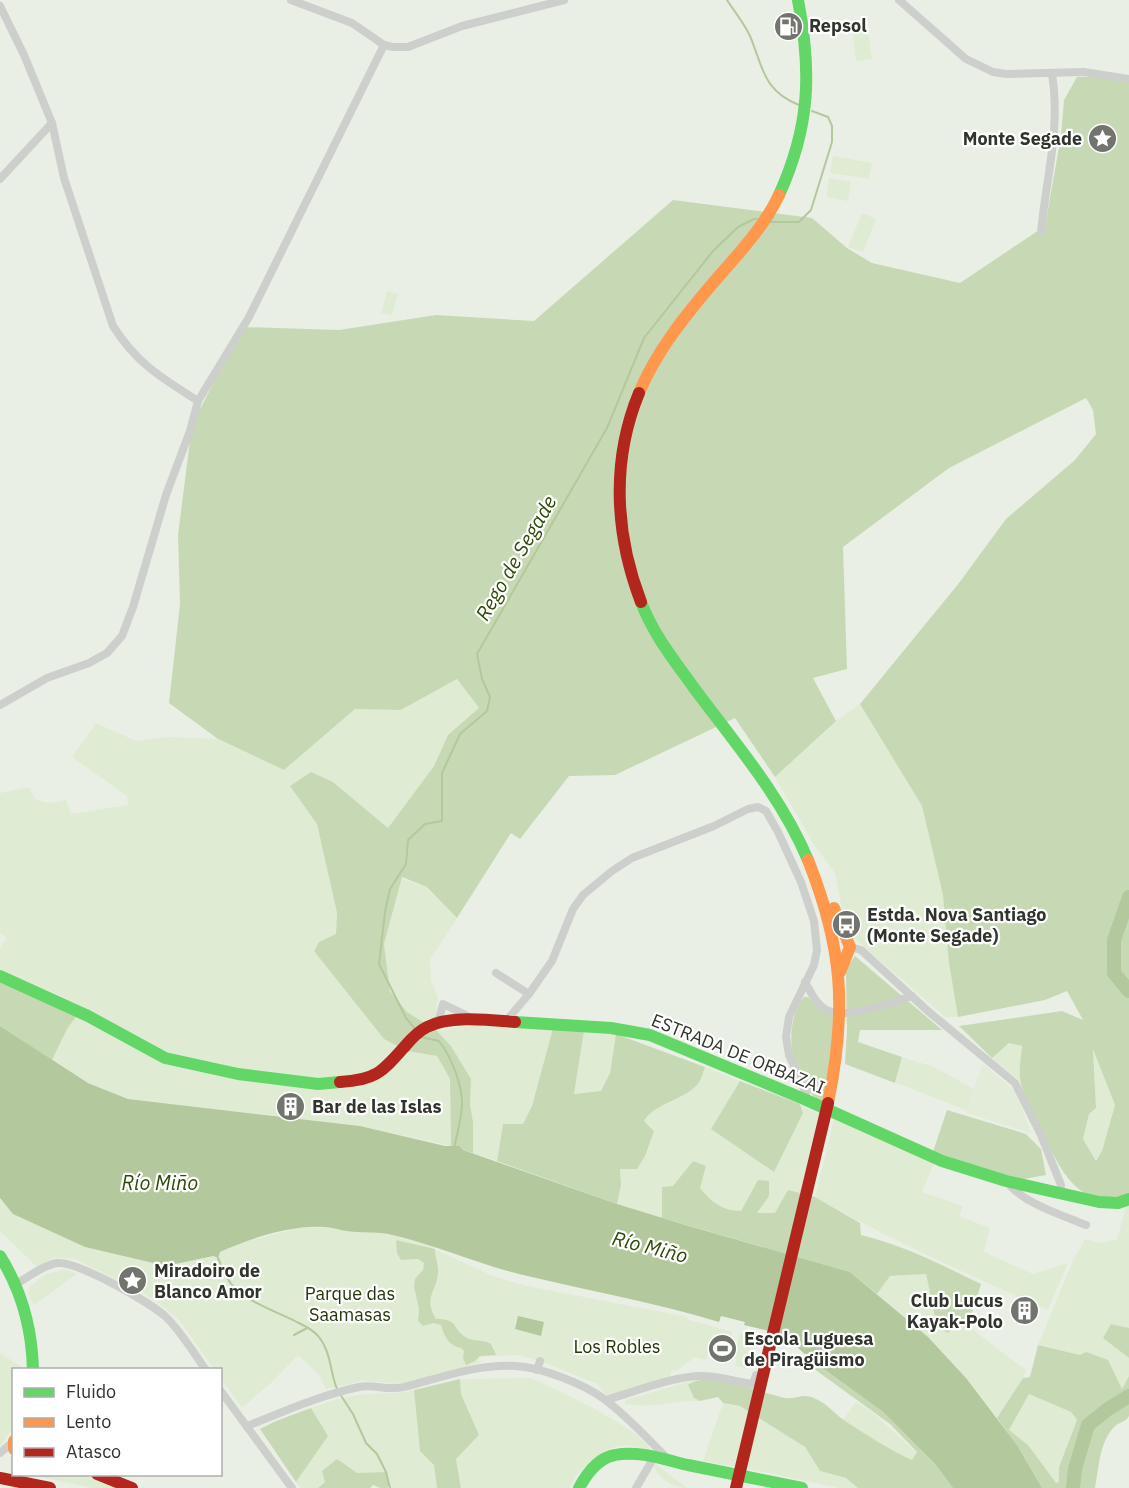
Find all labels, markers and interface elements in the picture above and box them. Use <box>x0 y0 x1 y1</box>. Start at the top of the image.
fuel station icon: Repsol <box>772 10 804 42</box>
place label: Repsol <box>809 14 867 37</box>
place icon: Monte Segade <box>1087 123 1119 155</box>
place label: Monte Segade <box>963 127 1082 150</box>
water label: Rego de Segade <box>469 490 562 625</box>
place label: Estda. Nova Santiago (Monte Segade) <box>867 903 1046 947</box>
bus stop icon: Estda. Nova Santiago (Monte Segade) <box>830 909 862 941</box>
street label: ESTRADA DE ORBAZAI <box>648 1008 828 1099</box>
building icon: Bar de las Islas <box>275 1091 307 1123</box>
place label: Bar de las Islas <box>312 1095 442 1118</box>
water label: Río Miño <box>122 1169 198 1196</box>
water label: Río Miño <box>610 1224 691 1269</box>
place label: Miradoiro de Blanco Amor <box>154 1259 262 1303</box>
place icon: Miradoiro de Blanco Amor <box>117 1265 149 1297</box>
park label: Parque das Saamasas <box>305 1282 395 1326</box>
place label: Club Lucus Kayak-Polo <box>907 1289 1003 1333</box>
building icon: Club Lucus Kayak-Polo <box>1008 1295 1040 1327</box>
place label: Escola Luguesa de Piragüismo <box>744 1327 874 1371</box>
sports icon: Escola Luguesa de Piragüismo <box>707 1333 739 1365</box>
park label: Los Robles <box>573 1335 661 1358</box>
legend <box>12 1368 222 1476</box>
text: Fluido <box>66 1380 116 1403</box>
text: Lento <box>66 1410 111 1433</box>
text: Atasco <box>66 1440 121 1463</box>

